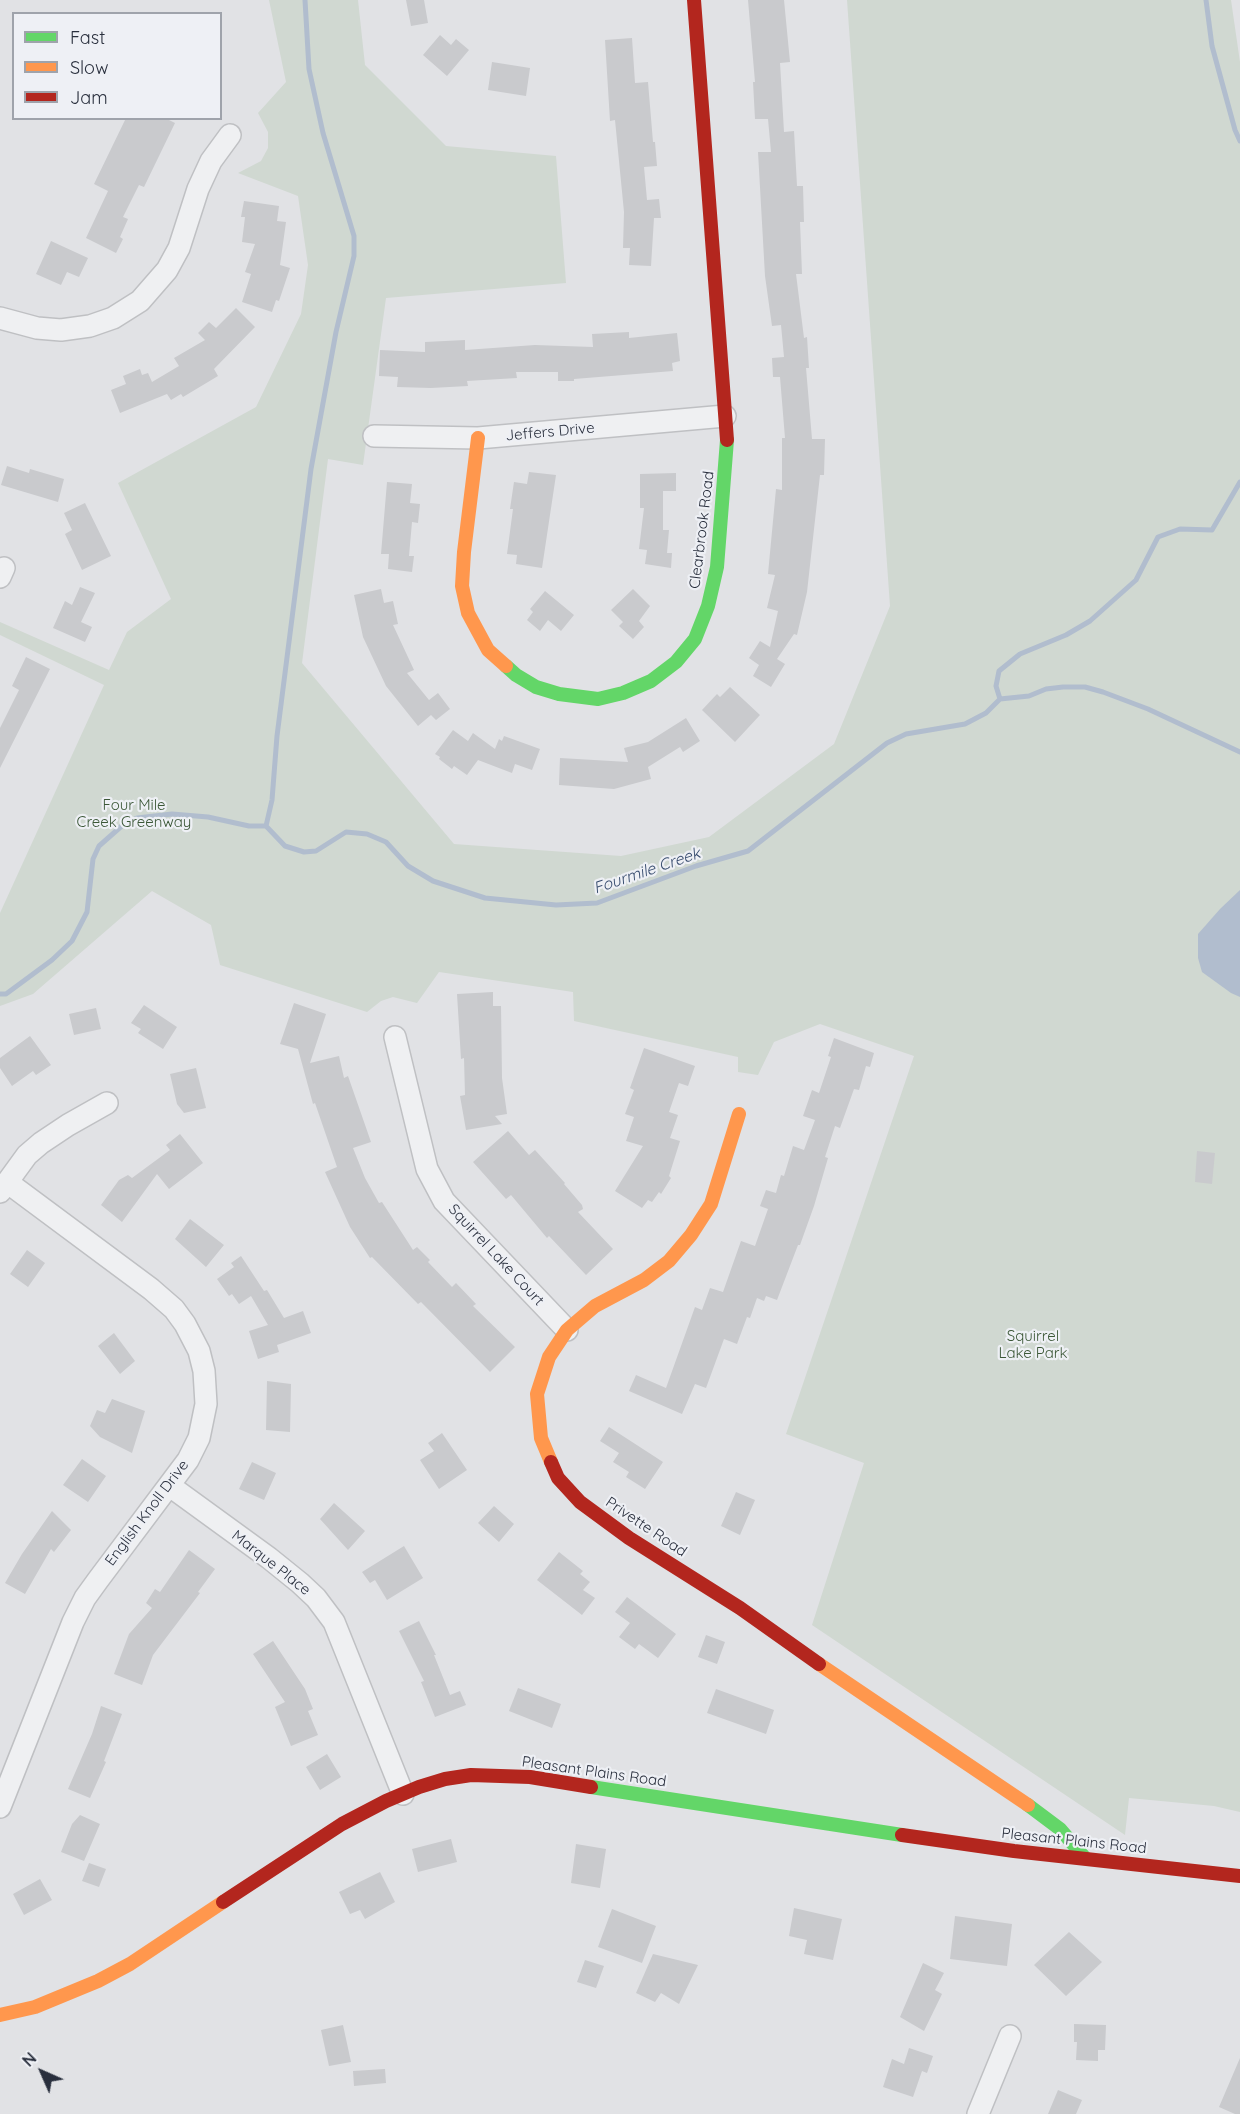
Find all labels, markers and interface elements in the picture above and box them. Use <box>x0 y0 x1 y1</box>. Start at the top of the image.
legend <box>12 12 222 120</box>
text: Fast <box>70 26 105 49</box>
text: Slow <box>70 56 108 79</box>
text: Jam <box>70 86 108 109</box>
street label: Jeffers Drive <box>505 419 595 445</box>
street label: Clearbrook Road <box>686 470 718 590</box>
park label: Four Mile Creek Greenway <box>77 796 191 831</box>
water label: Fourmile Creek <box>591 844 703 898</box>
street label: Squirrel Lake Court <box>444 1201 548 1309</box>
park label: Squirrel Lake Park <box>998 1327 1068 1362</box>
street label: English Knoll Drive <box>101 1457 193 1569</box>
street label: Privette Road <box>602 1493 690 1561</box>
street label: Marque Place <box>228 1527 314 1599</box>
street label: Pleasant Plains Road <box>521 1753 667 1791</box>
street label: Pleasant Plains Road <box>1001 1824 1147 1858</box>
north arrow <box>12 2042 72 2102</box>
text: N <box>18 2048 40 2071</box>

